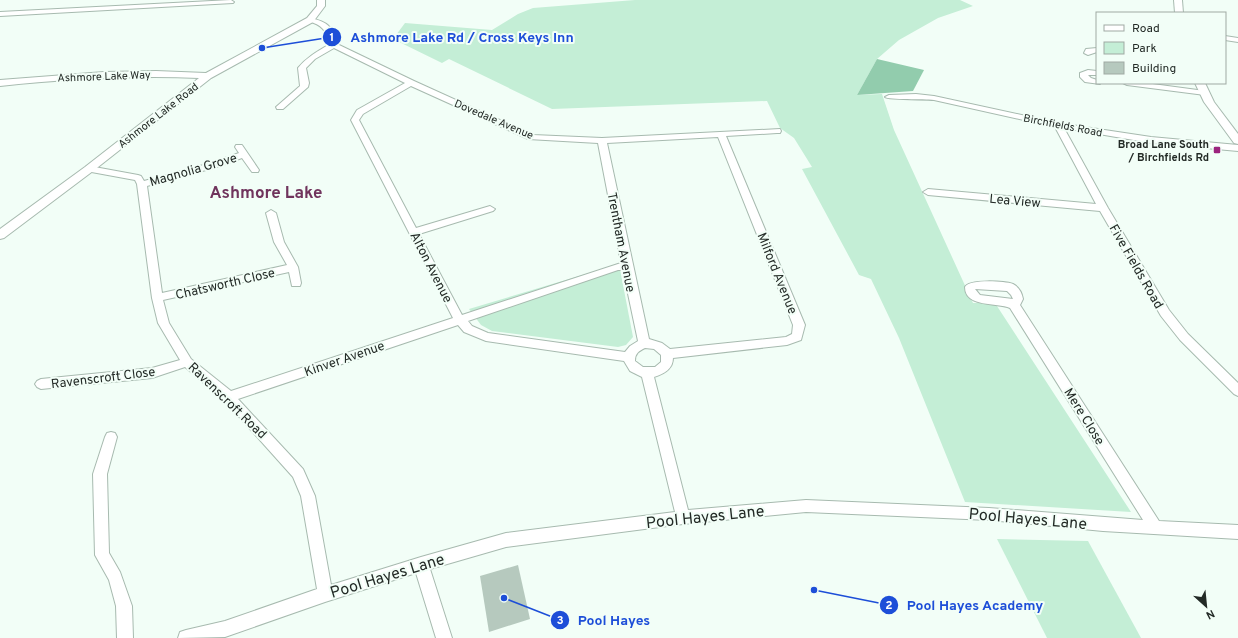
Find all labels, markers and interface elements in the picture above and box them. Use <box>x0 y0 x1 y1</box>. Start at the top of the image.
legend <box>1096 12 1226 84</box>
text: Road <box>1132 21 1160 37</box>
callout: Ashmore Lake Rd / Cross Keys Inn <box>322 24 582 50</box>
text: 1 <box>330 30 334 46</box>
text: Ashmore Lake Rd / Cross Keys Inn <box>350 30 574 47</box>
text: Park <box>1132 41 1157 57</box>
text: Building <box>1132 61 1176 77</box>
street label: Ashmore Lake Way <box>57 68 151 86</box>
street label: Ashmore Lake Road <box>116 80 202 152</box>
street label: Dovedale Avenue <box>452 97 535 143</box>
street label: Birchfields Road <box>1022 111 1104 141</box>
place label: Broad Lane South / Birchfields Rd <box>1118 138 1209 165</box>
marker: Broad Lane South / Birchfields Rd <box>1212 145 1222 155</box>
street label: Magnolia Grove <box>148 151 239 191</box>
district label: Ashmore Lake <box>209 183 323 205</box>
street label: Trentham Avenue <box>603 191 638 294</box>
street label: Lea View <box>988 192 1041 212</box>
street label: Five Fields Road <box>1105 222 1166 312</box>
street label: Alton Avenue <box>405 230 455 306</box>
street label: Milford Avenue <box>753 231 800 317</box>
street label: Chatsworth Close <box>174 266 277 304</box>
street label: Kinver Avenue <box>302 339 387 381</box>
street label: Ravenscroft Road <box>184 360 269 443</box>
street label: Ravenscroft Close <box>50 365 156 393</box>
street label: Mere Close <box>1059 386 1107 449</box>
street label: Pool Hayes Lane <box>645 502 765 534</box>
street label: Pool Hayes Lane <box>968 505 1088 535</box>
street label: Pool Hayes Lane <box>328 550 447 604</box>
north arrow <box>1186 586 1226 626</box>
callout: Pool Hayes Academy <box>879 592 1052 618</box>
text: 2 <box>885 598 893 614</box>
text: Pool Hayes Academy <box>907 598 1043 615</box>
text: N <box>1203 606 1217 622</box>
callout: Pool Hayes <box>550 607 658 633</box>
text: 3 <box>556 613 564 629</box>
text: Pool Hayes <box>578 613 650 630</box>

